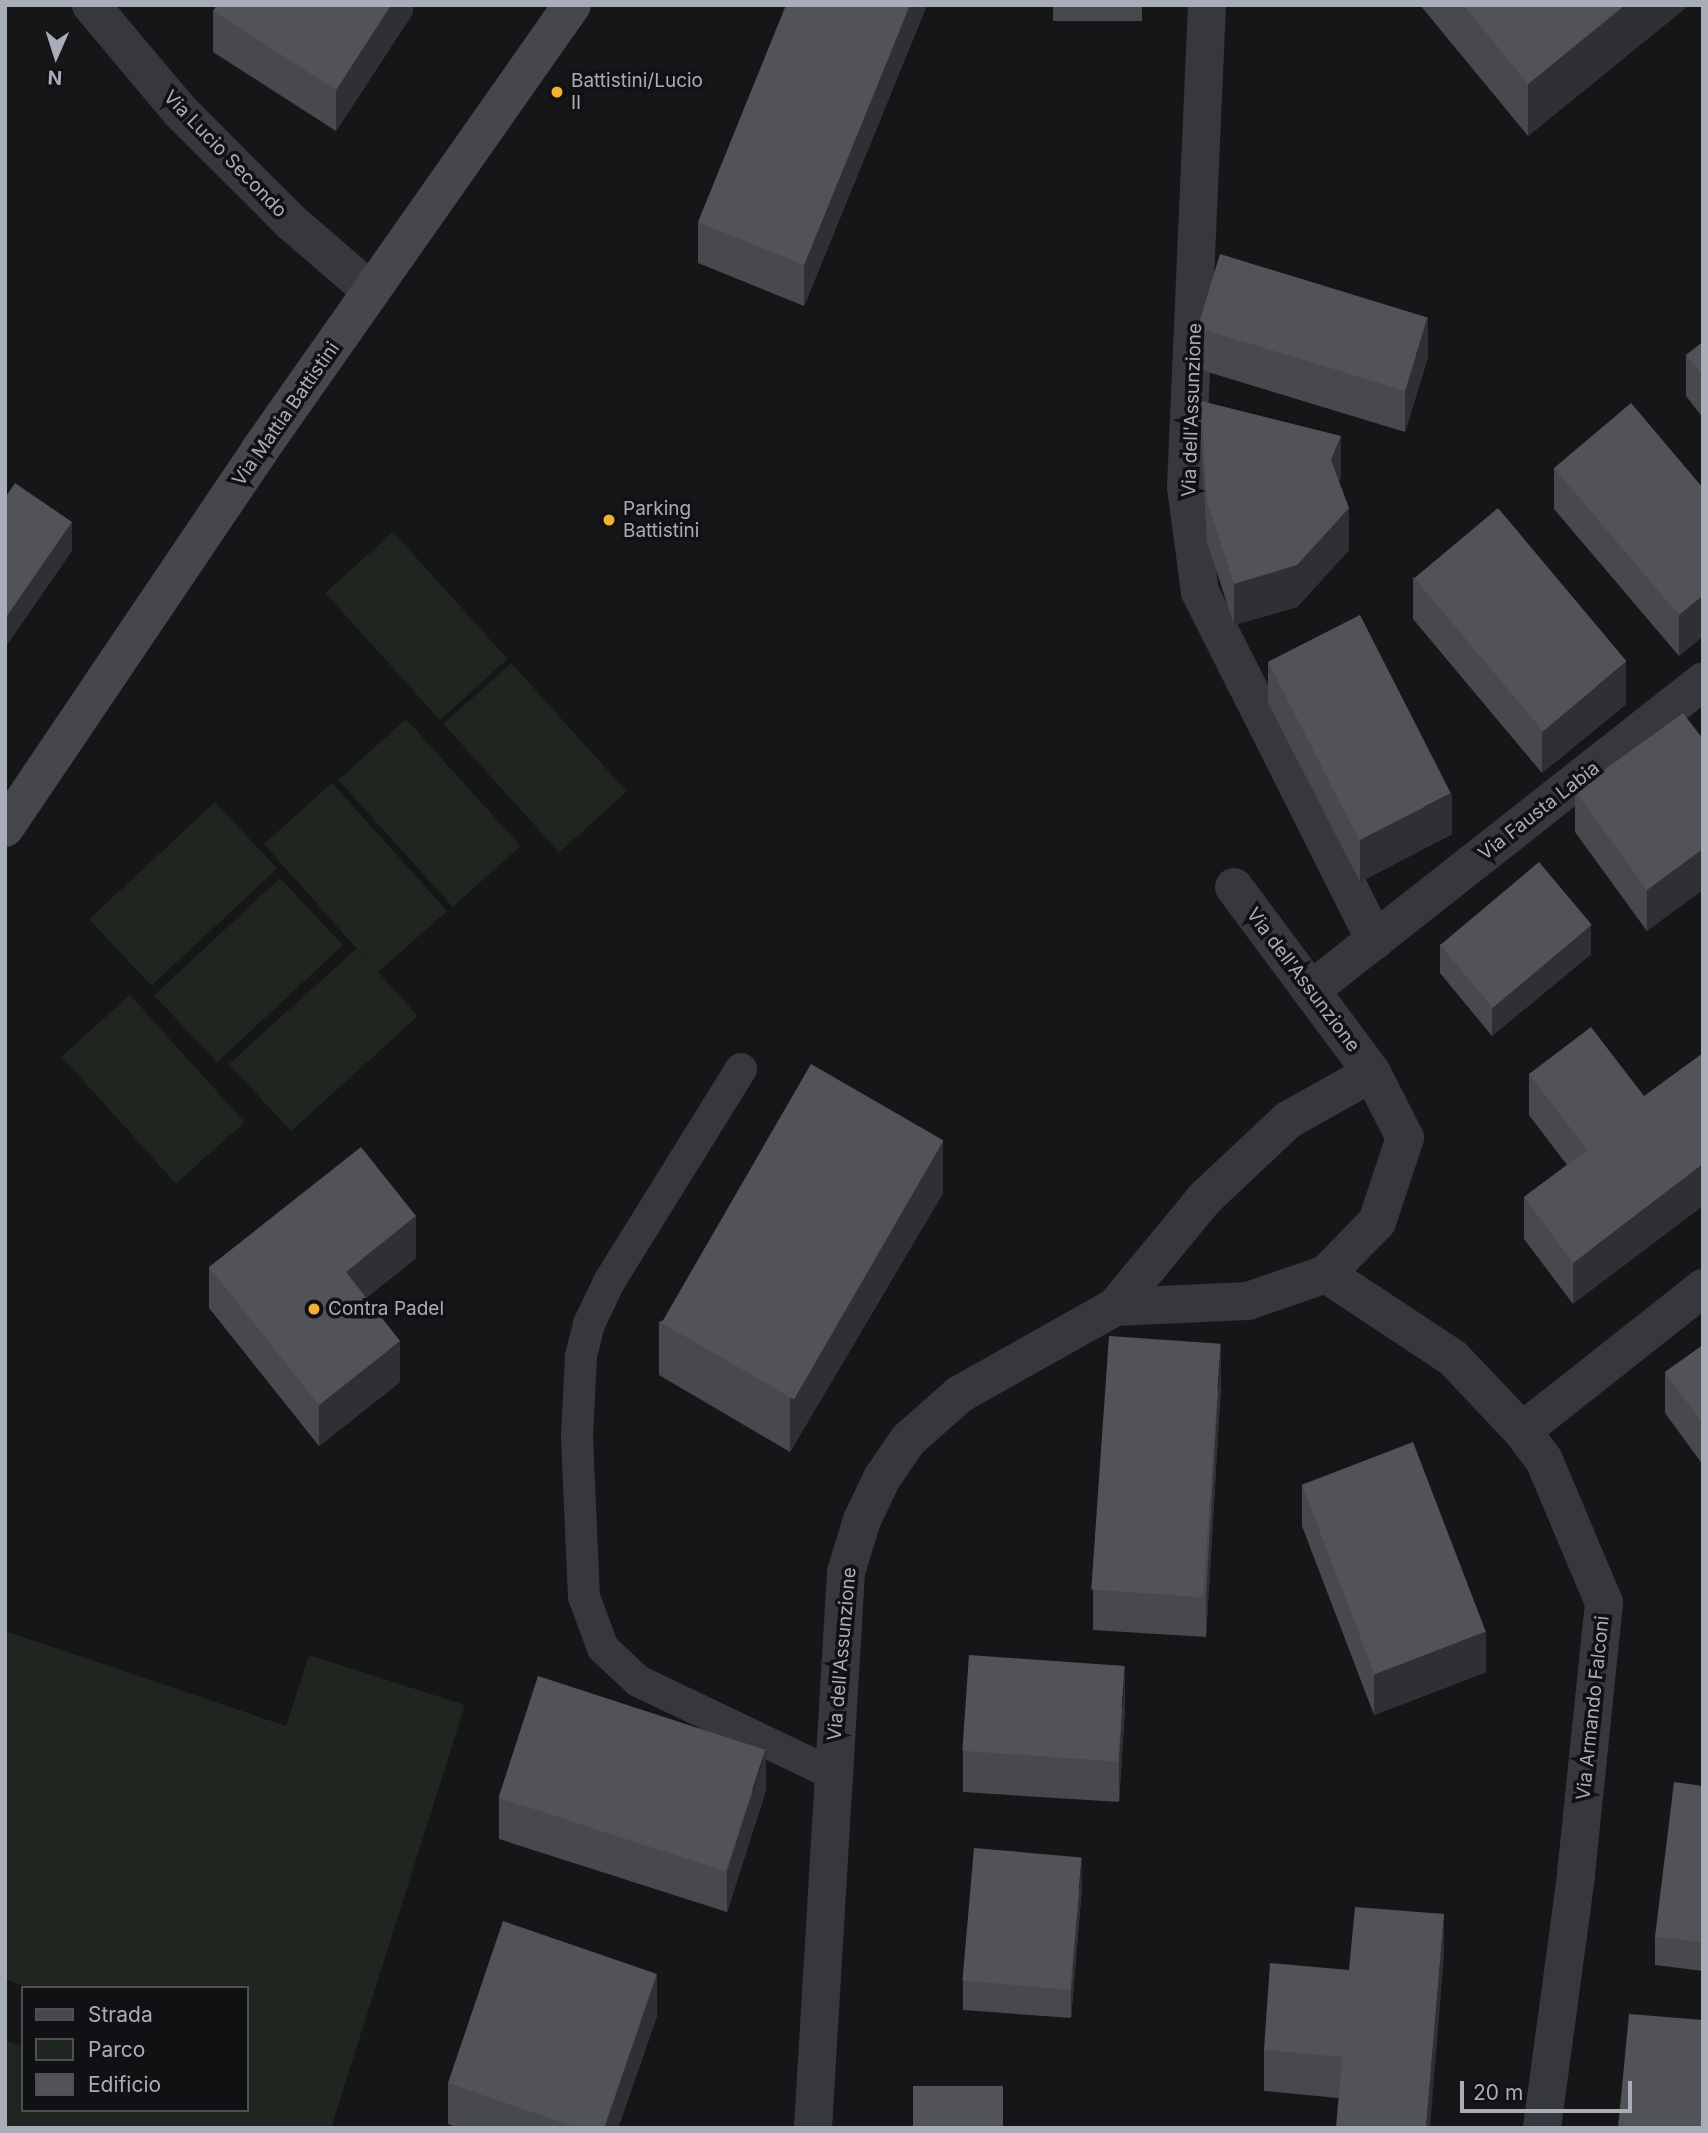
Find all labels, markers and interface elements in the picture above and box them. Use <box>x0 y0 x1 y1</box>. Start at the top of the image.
north arrow <box>21 21 91 91</box>
text: N <box>47 66 63 89</box>
place label: Battistini/Lucio II <box>571 70 703 114</box>
marker: Battistini/Lucio II <box>549 84 565 100</box>
street label: Via Lucio Secondo <box>159 86 291 222</box>
street label: Via dell'Assunzione <box>1178 323 1206 497</box>
street label: Via Mattia Battistini <box>228 338 344 490</box>
place label: Parking Battistini <box>623 498 699 542</box>
marker: Parking Battistini <box>601 512 617 528</box>
street label: Via Fausta Labia <box>1474 757 1604 865</box>
street label: Via dell'Assunzione <box>1241 904 1365 1056</box>
place label: Contra Padel <box>328 1298 444 1320</box>
marker: Contra Padel <box>306 1301 322 1317</box>
street label: Via dell'Assunzione <box>823 1566 861 1742</box>
street label: Via Armando Falconi <box>1572 1615 1614 1801</box>
legend <box>21 1986 248 2112</box>
text: Strada <box>88 2002 153 2027</box>
text: Parco <box>88 2037 145 2062</box>
scale bar <box>1463 2066 1634 2110</box>
text: Edificio <box>88 2072 161 2097</box>
text: 20 m <box>1473 2080 1523 2105</box>

